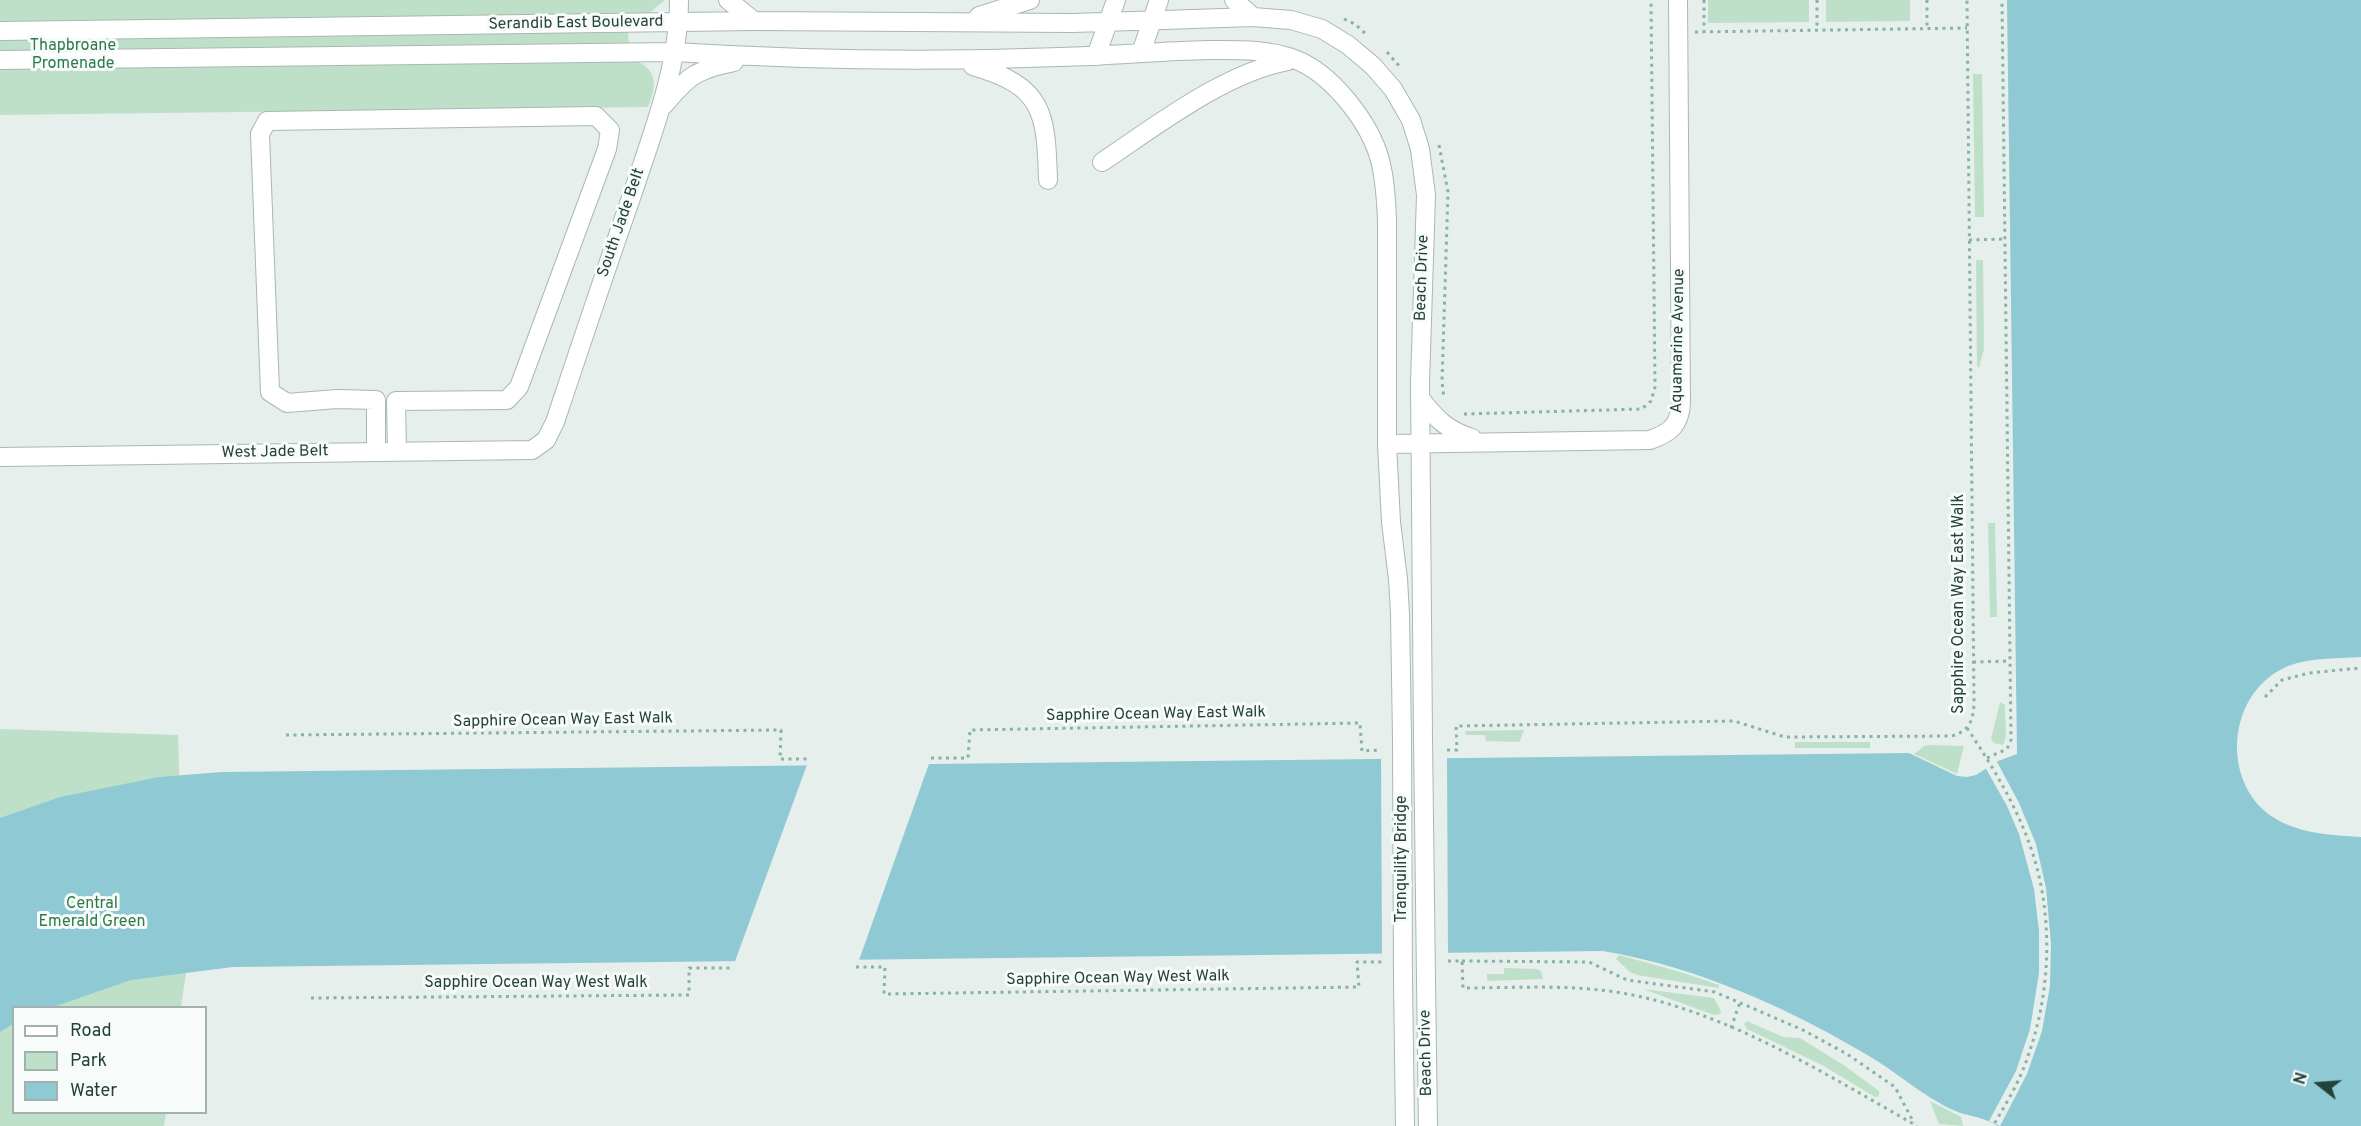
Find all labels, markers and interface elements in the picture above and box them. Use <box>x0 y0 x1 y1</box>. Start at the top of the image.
street label: Serandib East Boulevard <box>488 13 664 35</box>
park label: Thapbroane Promenade <box>30 37 116 75</box>
street label: South Jade Belt <box>594 166 650 280</box>
street label: Beach Drive <box>1412 234 1434 322</box>
street label: Aquamarine Avenue <box>1668 268 1690 414</box>
street label: West Jade Belt <box>221 442 329 464</box>
street label: Sapphire Ocean Way East Walk <box>1950 494 1970 714</box>
street label: Sapphire Ocean Way East Walk <box>1046 703 1266 727</box>
street label: Sapphire Ocean Way East Walk <box>453 709 673 733</box>
street label: Tranquility Bridge <box>1393 795 1413 923</box>
park label: Central Emerald Green <box>39 895 145 933</box>
street label: Sapphire Ocean Way West Walk <box>1006 967 1230 991</box>
street label: Sapphire Ocean Way West Walk <box>424 974 648 994</box>
legend <box>12 1006 207 1114</box>
street label: Beach Drive <box>1417 1010 1437 1096</box>
text: Road <box>70 1020 112 1043</box>
text: Park <box>70 1050 107 1073</box>
north arrow <box>2289 1054 2349 1114</box>
text: N <box>2291 1070 2313 1087</box>
text: Water <box>70 1080 117 1103</box>

